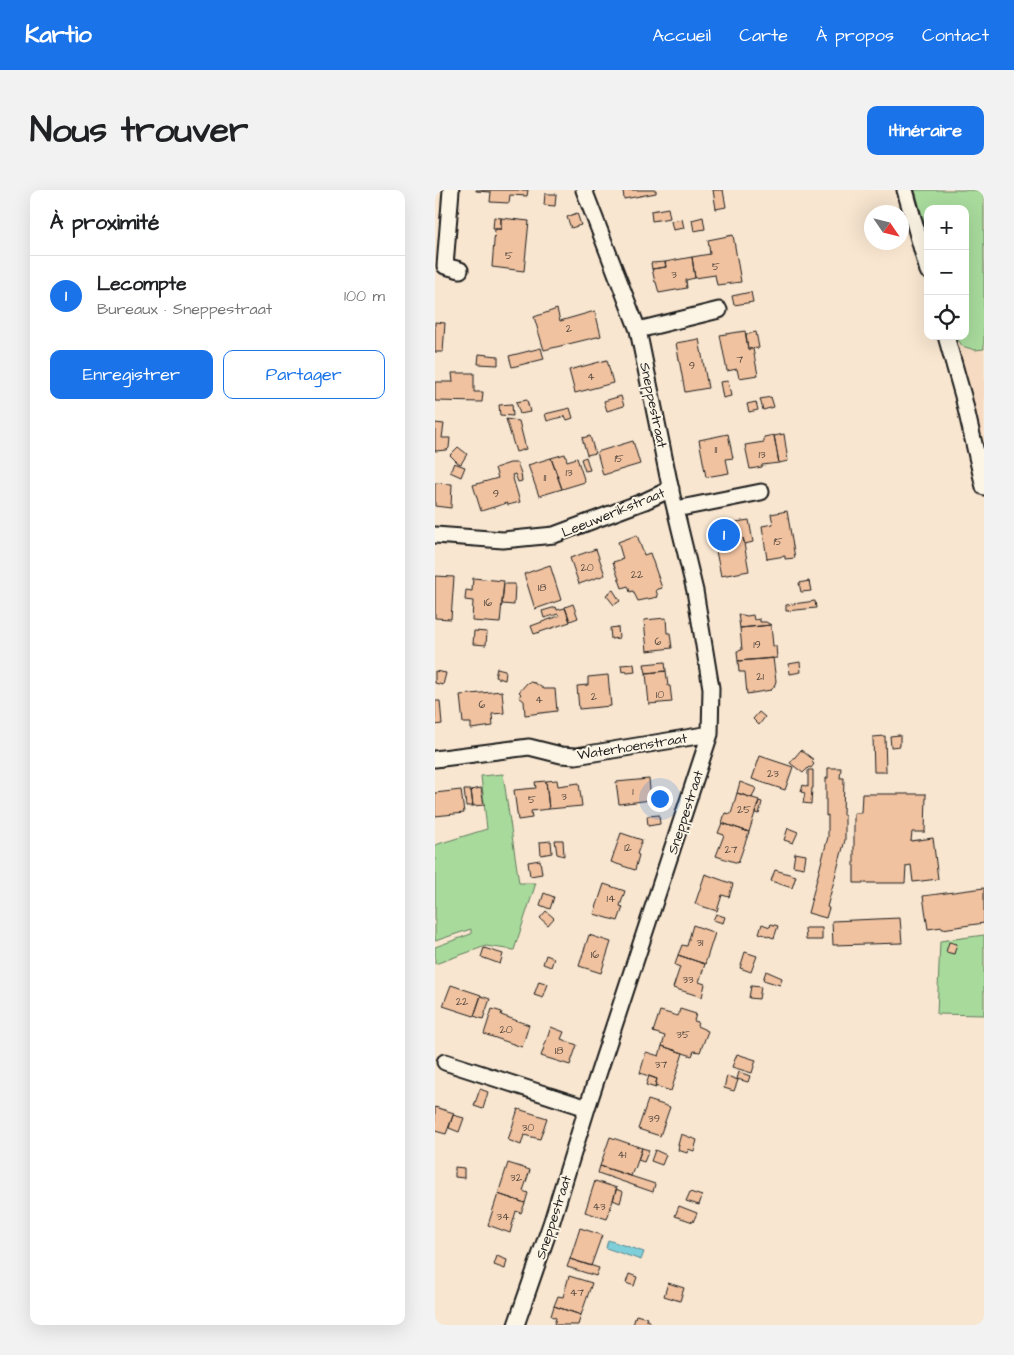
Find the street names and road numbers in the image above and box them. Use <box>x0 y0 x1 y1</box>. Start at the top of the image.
street label: Sneppestraat <box>634 361 672 450</box>
street label: Leeuwerikstraat <box>559 483 668 543</box>
street label: Waterhoenstraat <box>576 728 689 766</box>
street label: Sneppestraat <box>663 768 709 857</box>
street label: Sneppestraat <box>531 1173 577 1262</box>

